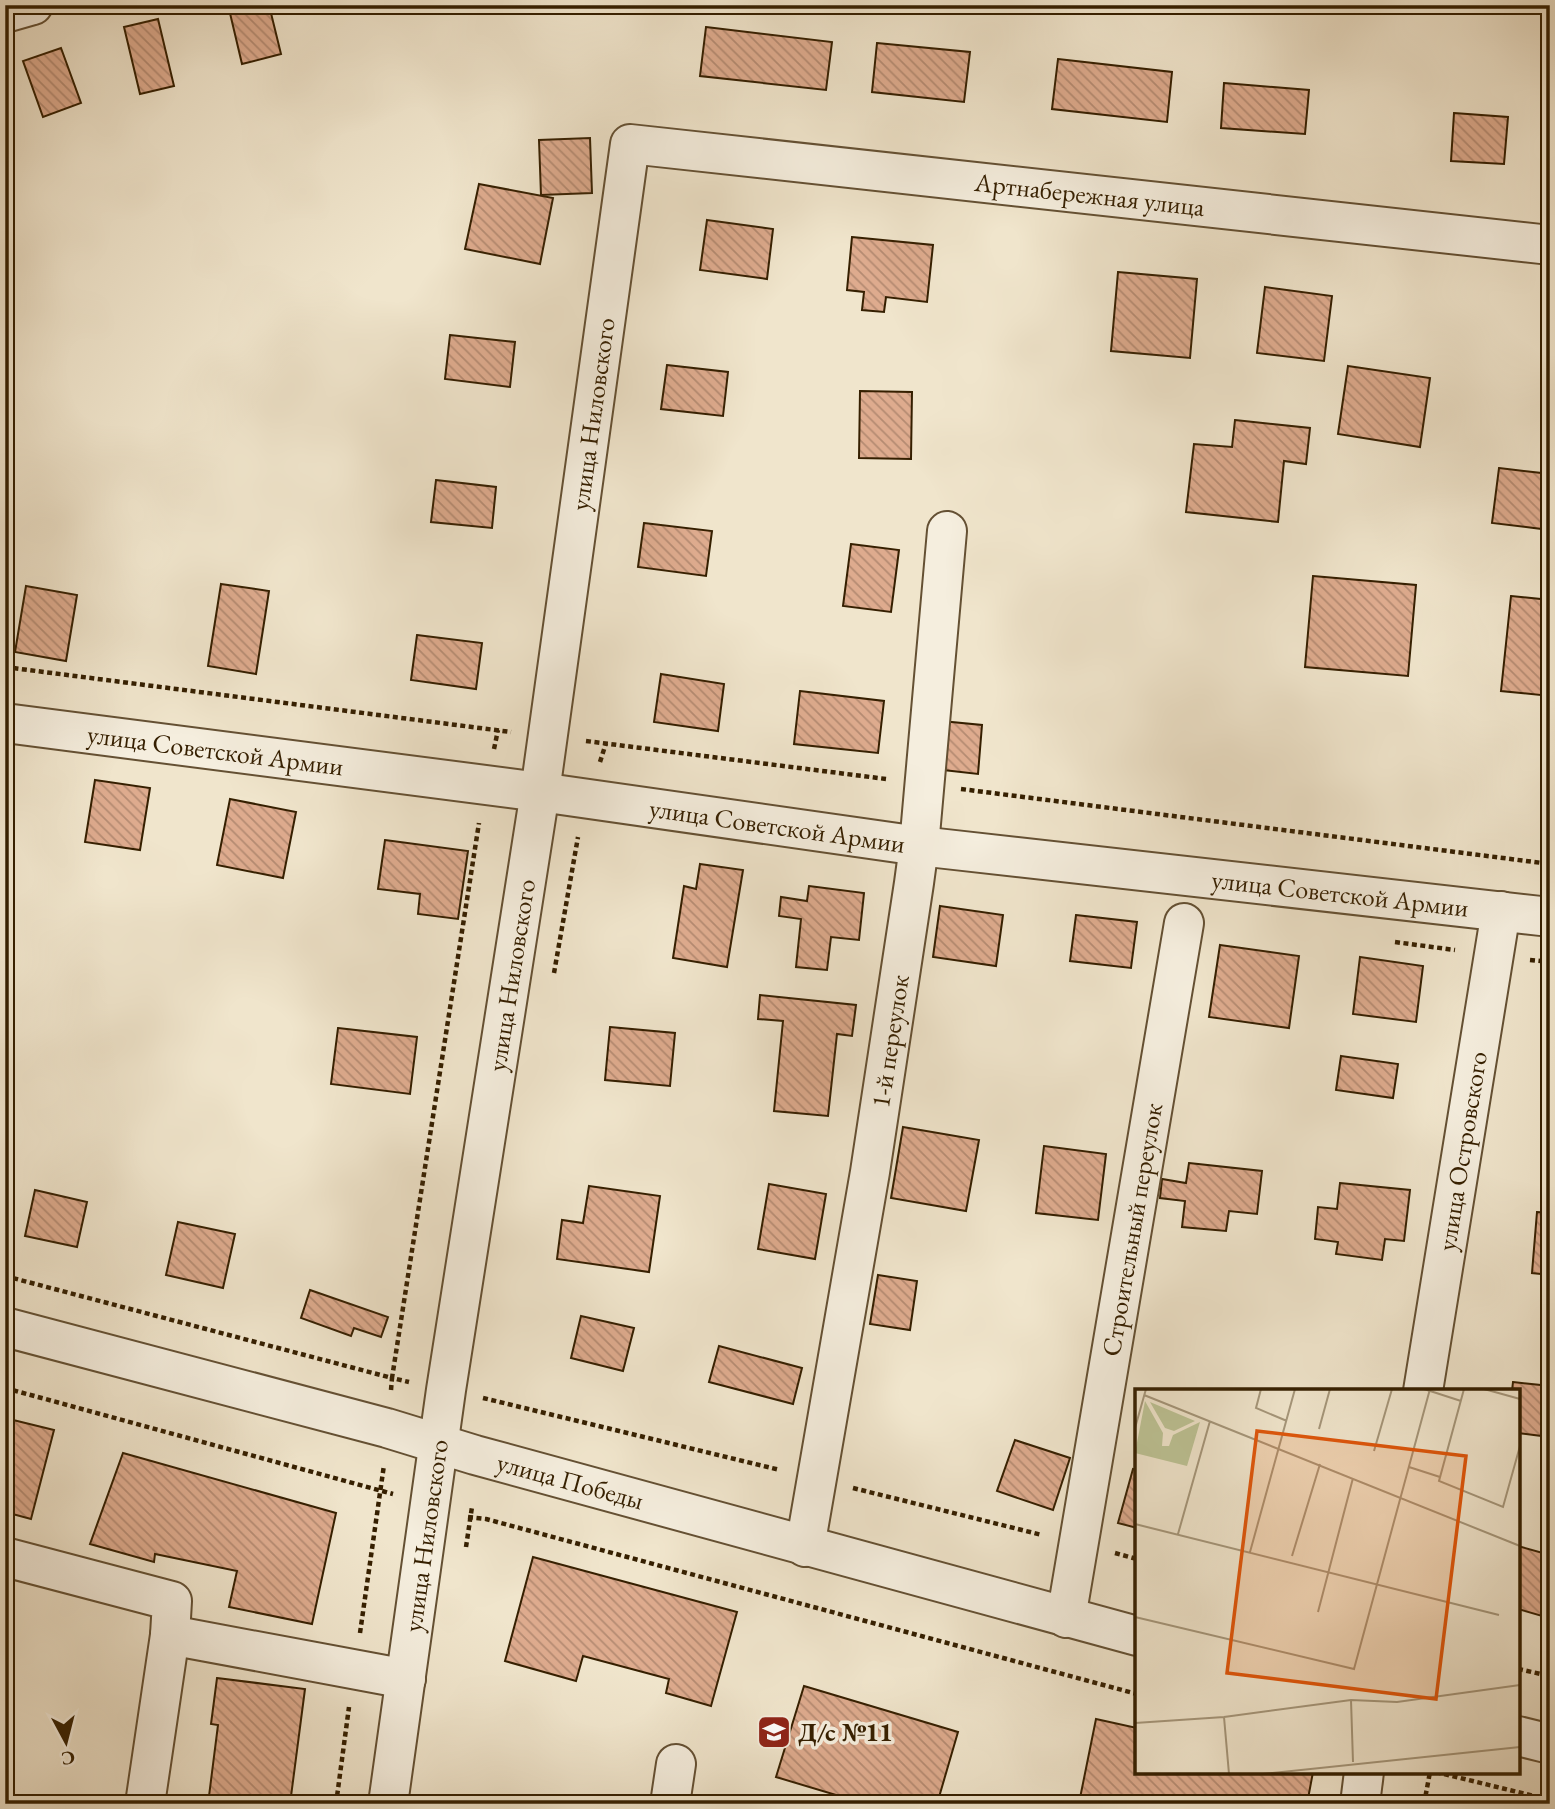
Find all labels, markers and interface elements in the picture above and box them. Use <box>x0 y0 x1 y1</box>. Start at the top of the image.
street label: Артнабережная улица <box>972 165 1207 224</box>
street label: улица Ниловского <box>562 315 623 513</box>
street label: улица Советской Армии <box>85 717 346 784</box>
street label: улица Советской Армии <box>647 791 908 861</box>
street label: улица Советской Армии <box>1210 862 1470 925</box>
street label: улица Ниловского <box>479 877 543 1074</box>
street label: 1-й переулок <box>863 972 917 1110</box>
street label: улица Островского <box>1429 1049 1495 1253</box>
street label: Строительный переулок <box>1094 1100 1170 1359</box>
inset map <box>1135 1389 1520 1774</box>
street label: улица Ниловского <box>395 1437 456 1634</box>
street label: улица Победы <box>493 1445 648 1517</box>
north arrow <box>32 1708 102 1778</box>
school or university icon: Д/с №11 <box>755 1713 793 1751</box>
place label: Д/с №11 <box>798 1715 893 1749</box>
text: С <box>60 1745 76 1772</box>

